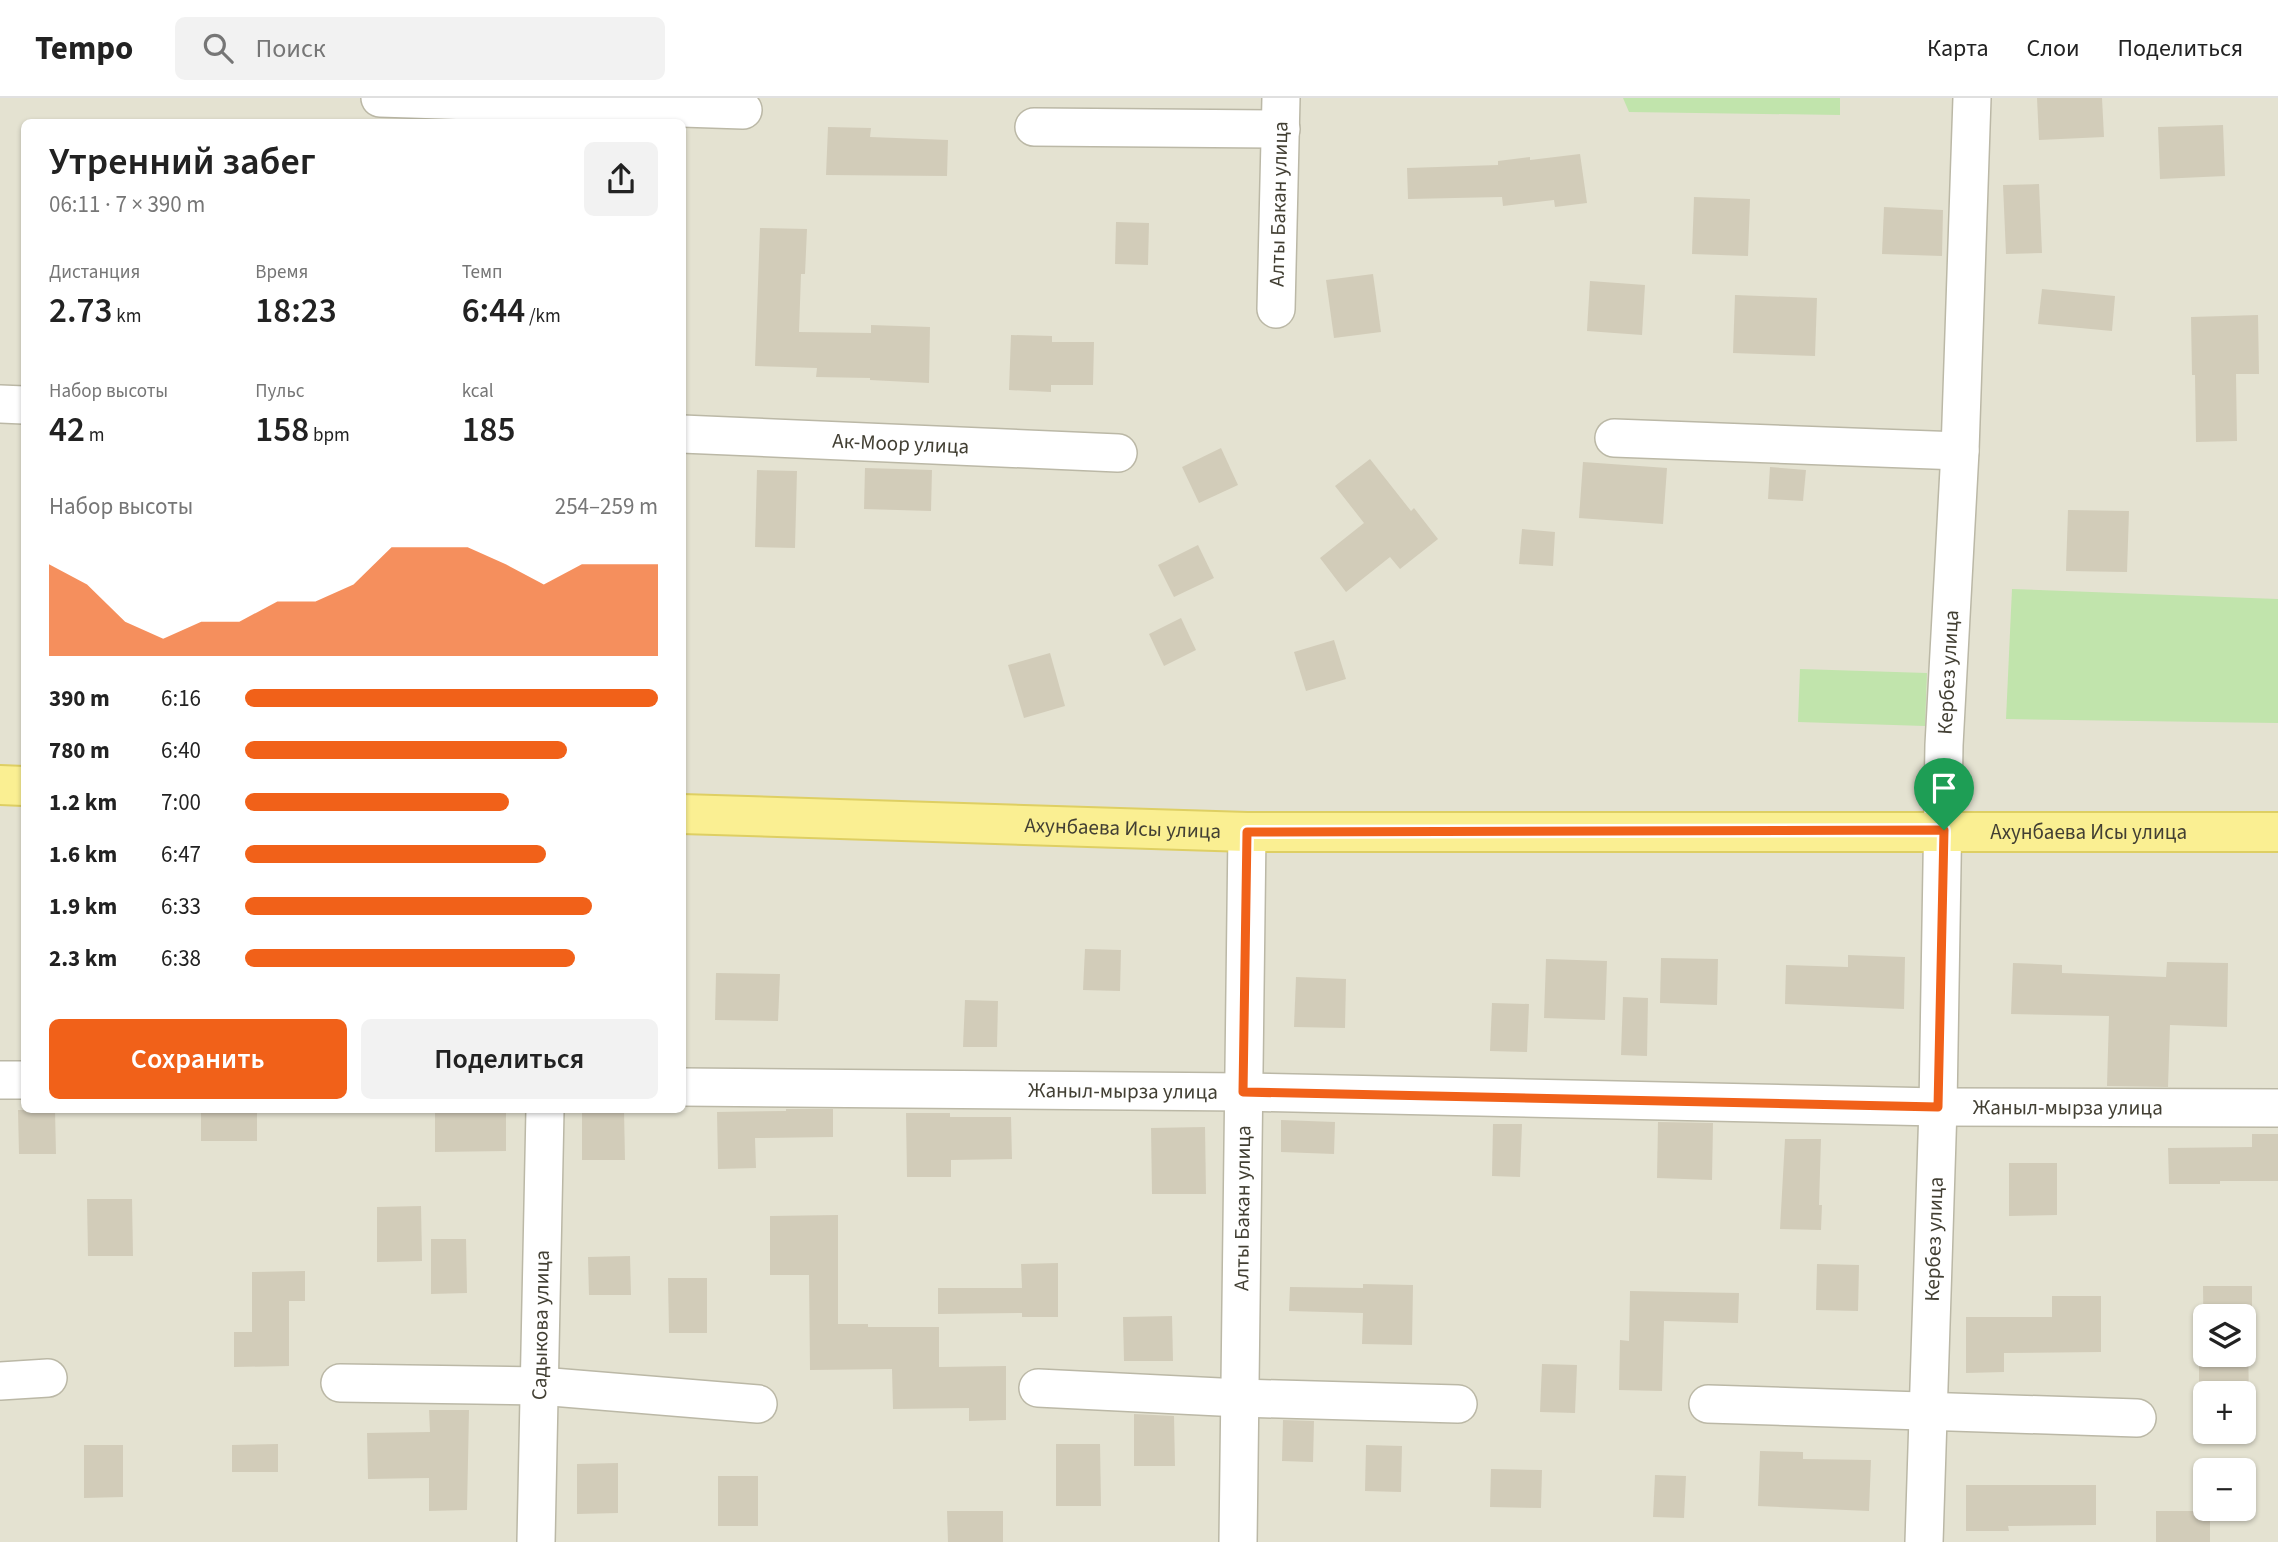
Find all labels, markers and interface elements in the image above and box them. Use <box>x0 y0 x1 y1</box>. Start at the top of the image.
search box <box>175 17 665 80</box>
text: Tempo <box>35 25 133 72</box>
icon: search <box>199 29 237 67</box>
text: Поиск <box>255 30 326 67</box>
text: Карта <box>1927 31 1989 66</box>
text: Слои <box>2027 31 2080 66</box>
text: Поделиться <box>2118 31 2243 66</box>
street label: Алты Бакан улица <box>1262 121 1295 287</box>
text: Утренний забег <box>49 135 316 189</box>
button: share <box>584 142 658 216</box>
text: 06:11 · 7 × 390 m <box>49 188 205 221</box>
text: Дистанция <box>49 259 140 286</box>
text: Время <box>255 259 308 286</box>
text: Темп <box>462 259 503 286</box>
text: 2.73 <box>49 286 113 336</box>
text: 18:23 <box>255 286 337 336</box>
text: 6:44 <box>462 286 525 336</box>
text: km <box>113 303 141 330</box>
text: /km <box>525 303 561 330</box>
text: Набор высоты <box>49 378 168 405</box>
text: Пульс <box>255 378 304 405</box>
text: kcal <box>462 378 494 405</box>
text: 42 <box>49 405 85 455</box>
text: 158 <box>255 405 309 455</box>
text: 185 <box>462 405 516 455</box>
text: m <box>85 422 104 449</box>
text: bpm <box>309 422 350 449</box>
street label: Ак-Моор улица <box>832 426 970 461</box>
text: Набор высоты <box>49 490 193 523</box>
text: 254–259 m <box>555 490 658 523</box>
street label: Кербез улица <box>1930 609 1966 736</box>
text: 390 m <box>49 682 110 715</box>
text: 6:16 <box>161 682 201 715</box>
text: 780 m <box>49 734 110 767</box>
text: 6:40 <box>161 734 201 767</box>
pin <box>1914 758 1974 830</box>
icon: arrive <box>1925 769 1963 807</box>
text: 1.2 km <box>49 786 117 819</box>
text: 7:00 <box>161 786 201 819</box>
street label: Ахунбаева Исы улица <box>1024 810 1222 846</box>
street label: Ахунбаева Исы улица <box>1990 817 2187 847</box>
text: 1.6 km <box>49 838 117 871</box>
text: 6:47 <box>161 838 201 871</box>
text: 1.9 km <box>49 890 117 923</box>
text: 6:33 <box>161 890 201 923</box>
text: 2.3 km <box>49 942 117 975</box>
text: 6:38 <box>161 942 201 975</box>
button: Сохранить <box>49 1019 347 1099</box>
button: Поделиться <box>361 1019 658 1099</box>
street label: Жаныл-мырза улица <box>1028 1075 1218 1107</box>
street label: Жаныл-мырза улица <box>1973 1092 2163 1123</box>
street label: Алты Бакан улица <box>1226 1125 1258 1291</box>
street label: Кербез улица <box>1917 1176 1951 1302</box>
street label: Садыкова улица <box>524 1250 557 1400</box>
map controls <box>2193 1304 2256 1521</box>
button: layers <box>2193 1304 2256 1367</box>
button: + <box>2193 1381 2256 1444</box>
button: − <box>2193 1458 2256 1521</box>

